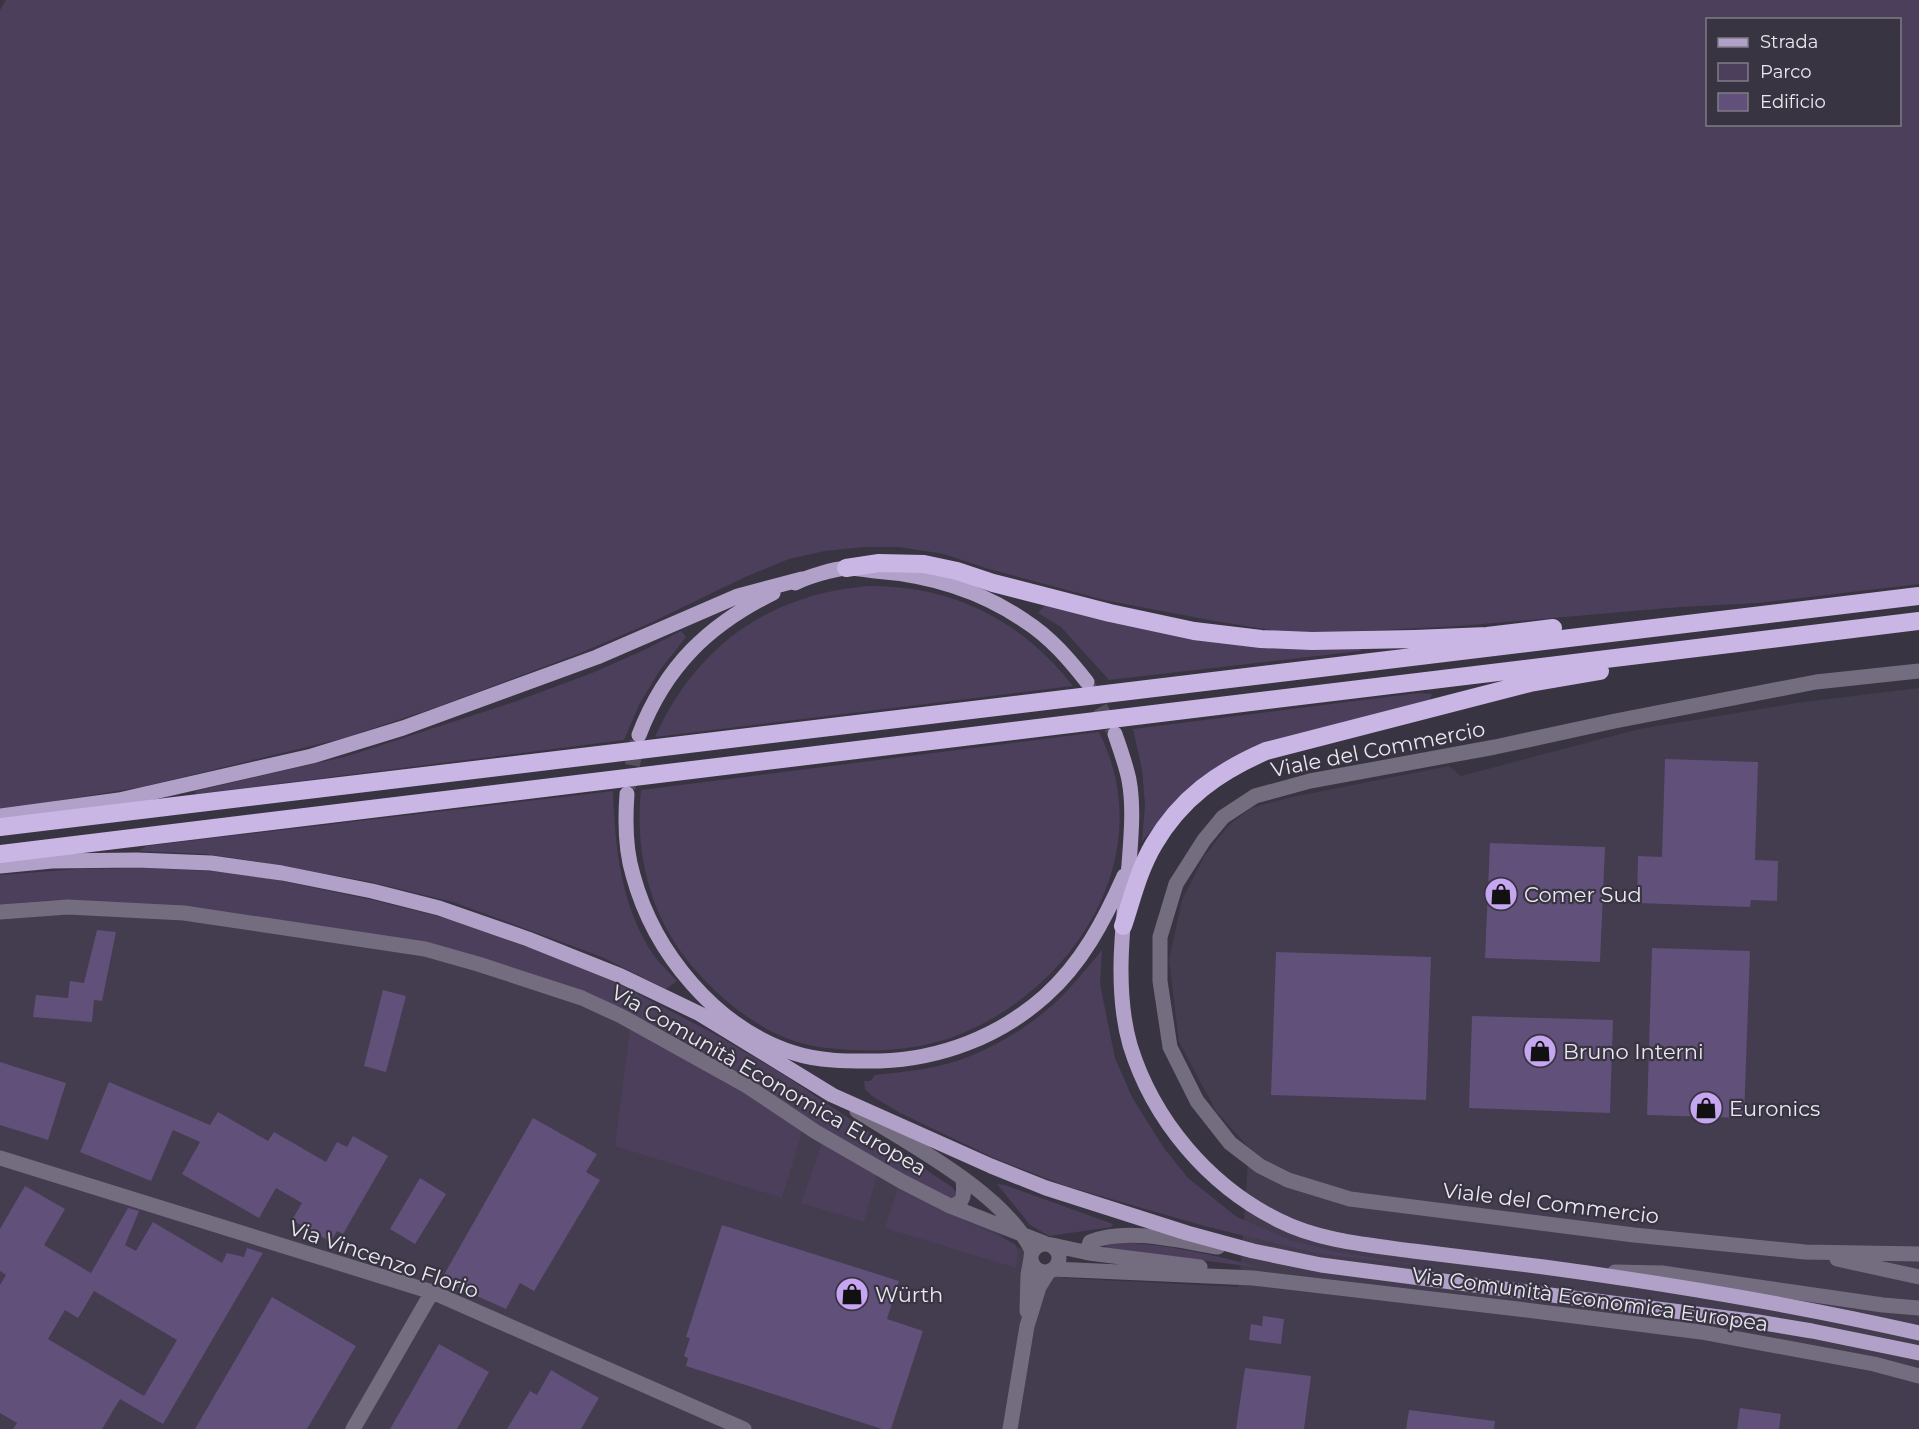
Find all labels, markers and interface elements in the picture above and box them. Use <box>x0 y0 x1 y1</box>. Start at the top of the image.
legend <box>1706 18 1901 126</box>
text: Strada <box>1760 31 1818 53</box>
text: Parco <box>1760 61 1812 83</box>
text: Edificio <box>1760 91 1826 113</box>
street label: Viale del Commercio <box>1269 716 1487 782</box>
shop icon: Comer Sud <box>1483 876 1519 912</box>
place label: Comer Sud <box>1524 882 1642 907</box>
street label: Via Comunità Economica Europea <box>607 979 931 1181</box>
shop icon: Bruno Interni <box>1522 1033 1558 1069</box>
place label: Bruno Interni <box>1563 1039 1704 1064</box>
shop icon: Euronics <box>1688 1090 1724 1126</box>
place label: Euronics <box>1729 1096 1820 1121</box>
street label: Viale del Commercio <box>1441 1177 1661 1229</box>
street label: Via Vincenzo Florio <box>286 1215 482 1303</box>
street label: Via Comunità Economica Europea <box>1410 1262 1770 1336</box>
shop icon: Würth <box>834 1276 870 1312</box>
place label: Würth <box>875 1282 943 1307</box>

